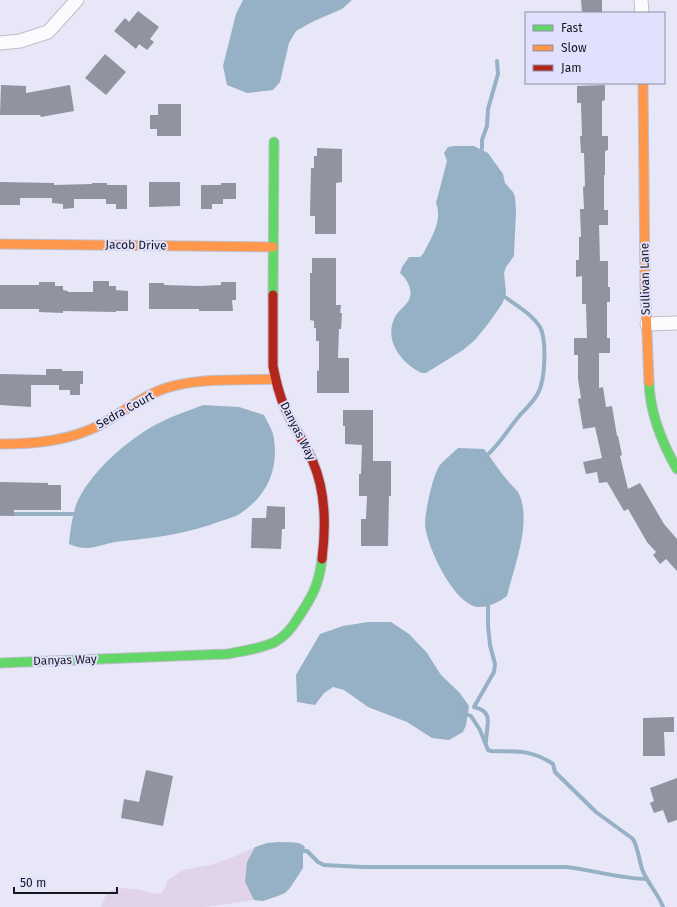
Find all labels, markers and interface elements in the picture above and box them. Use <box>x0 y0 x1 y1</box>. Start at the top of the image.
legend <box>525 12 665 84</box>
text: Fast <box>561 21 583 35</box>
text: Slow <box>561 41 587 55</box>
text: Jam <box>561 61 581 75</box>
street label: Jacob Drive <box>105 237 167 253</box>
street label: Sullivan Lane <box>637 243 653 315</box>
street label: Sedra Court <box>94 388 157 432</box>
street label: Danyas Way <box>277 399 319 463</box>
street label: Danyas Way <box>33 652 97 668</box>
scale bar <box>14 869 117 895</box>
text: 50 m <box>20 876 46 890</box>

